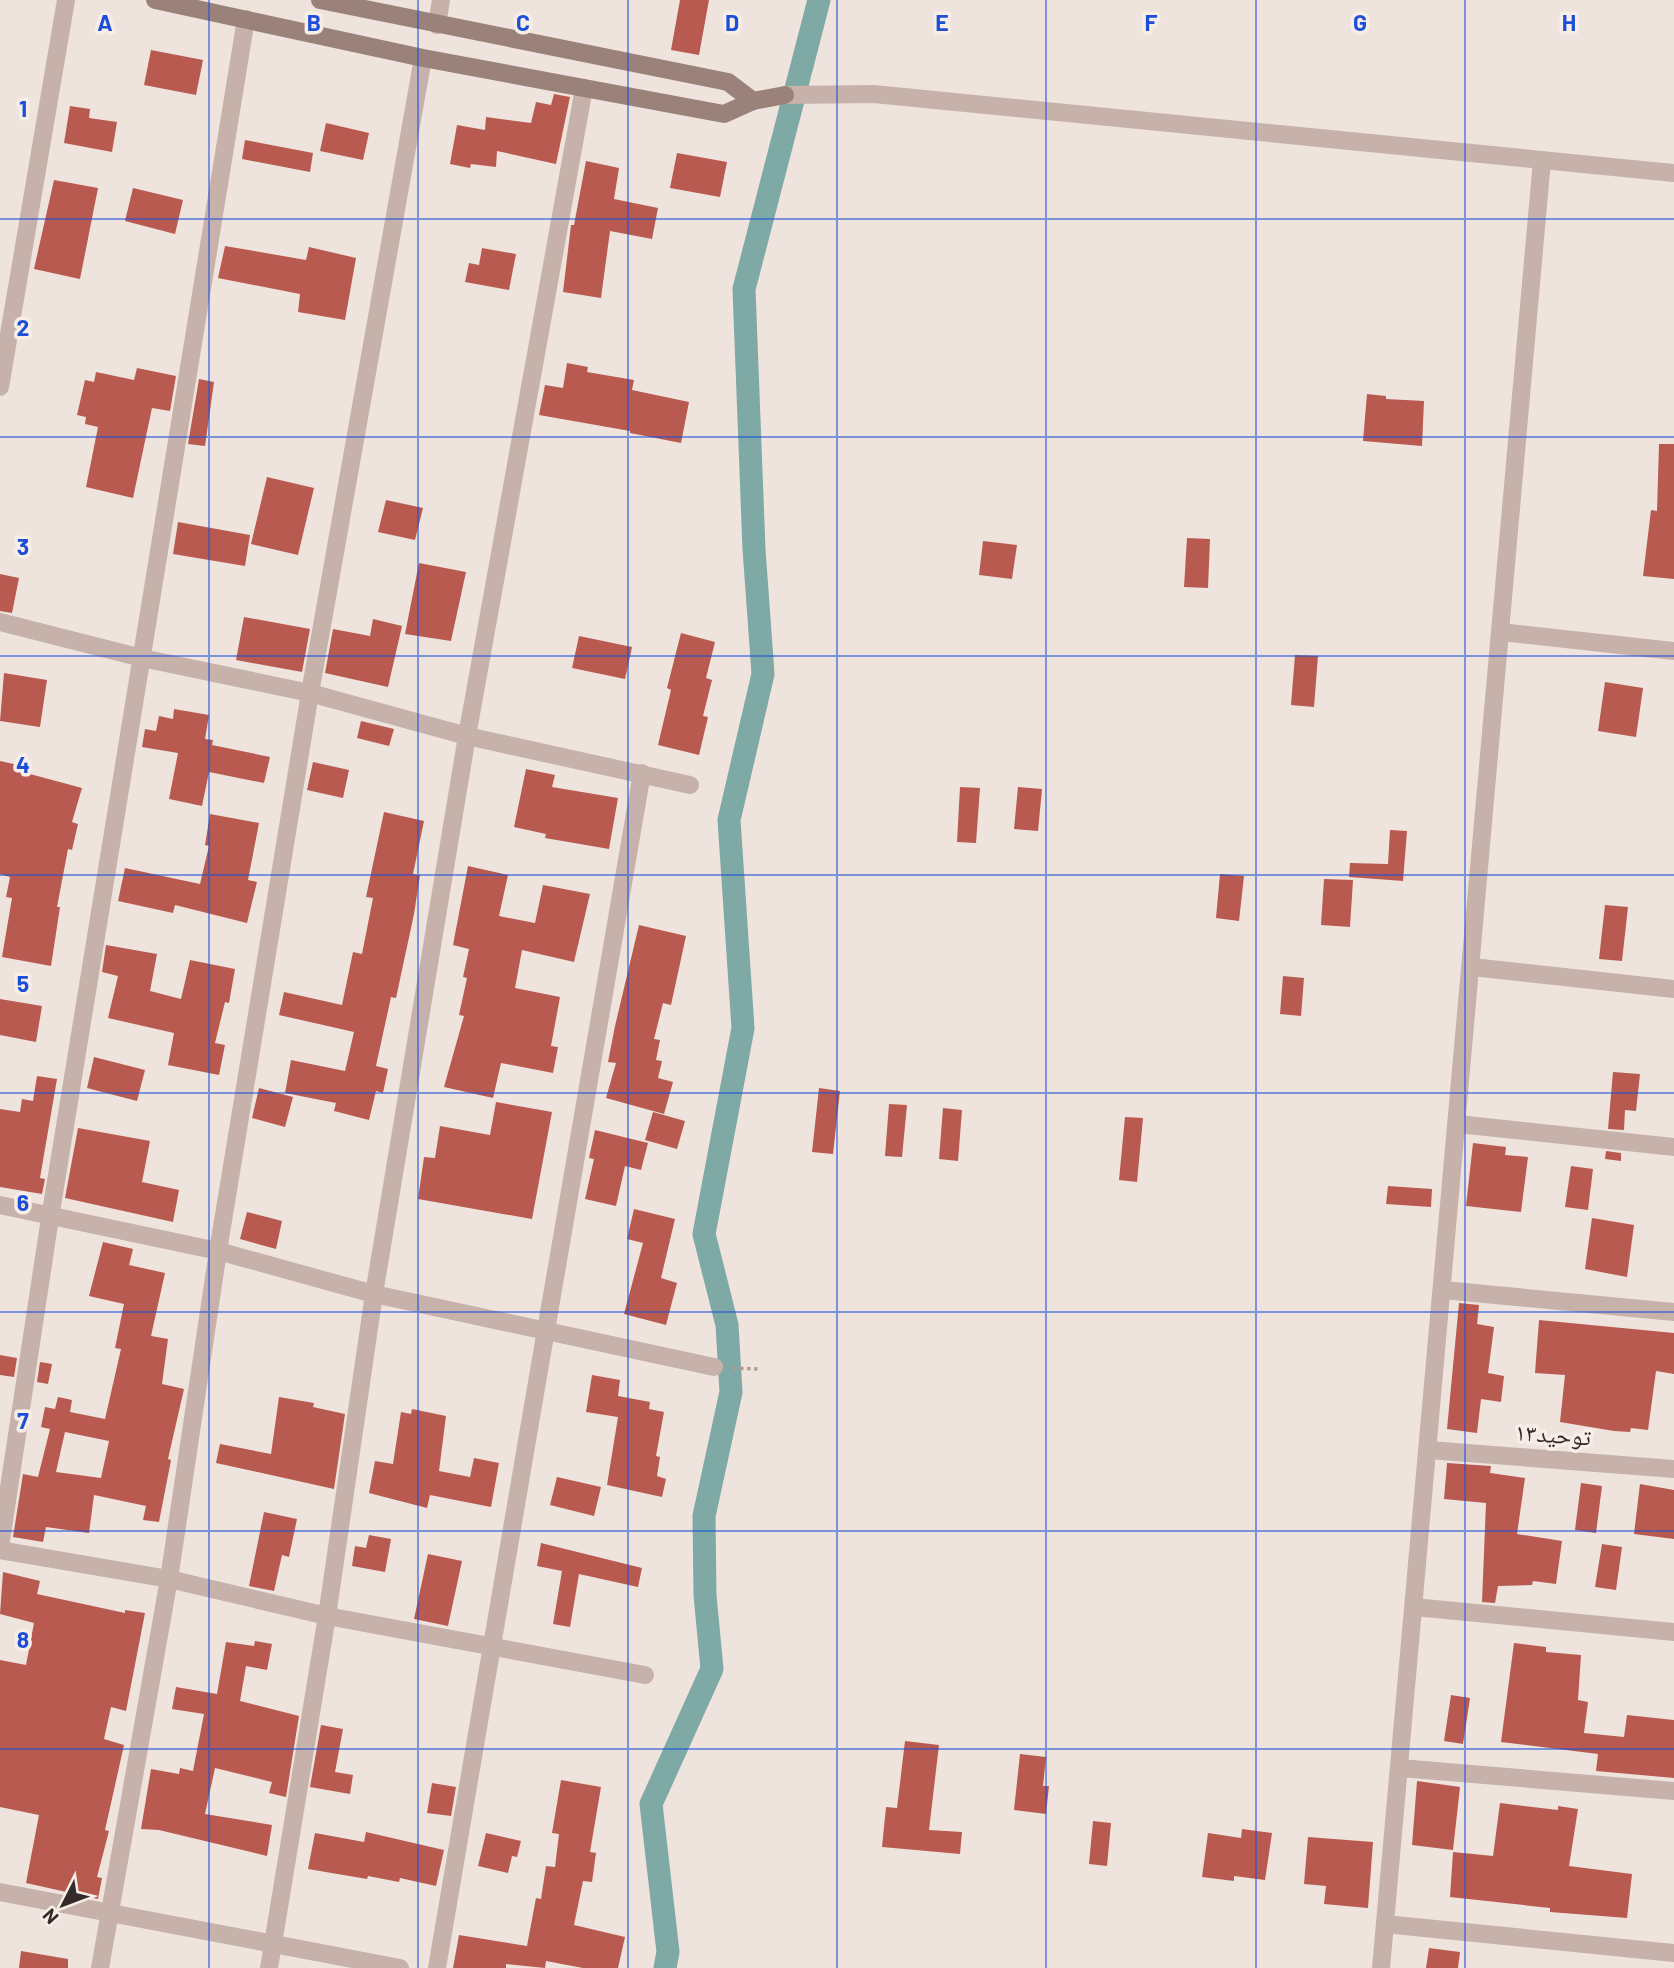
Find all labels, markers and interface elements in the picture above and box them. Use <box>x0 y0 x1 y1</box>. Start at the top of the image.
text: A <box>97 8 113 36</box>
text: B <box>307 8 321 36</box>
text: C <box>516 8 530 36</box>
text: D <box>725 8 739 36</box>
text: E <box>935 8 949 36</box>
text: F <box>1145 8 1158 36</box>
text: G <box>1353 8 1367 36</box>
text: H <box>1562 8 1576 36</box>
text: 1 <box>19 94 27 122</box>
text: 2 <box>17 313 29 341</box>
text: 3 <box>17 532 29 560</box>
text: 4 <box>16 750 30 778</box>
text: 5 <box>17 969 29 997</box>
text: 6 <box>17 1188 29 1216</box>
text: 7 <box>17 1406 29 1434</box>
street label: توحید۱۳ <box>1514 1416 1592 1451</box>
text: 8 <box>17 1625 29 1653</box>
north arrow <box>28 1870 98 1940</box>
text: N <box>37 1904 63 1929</box>

